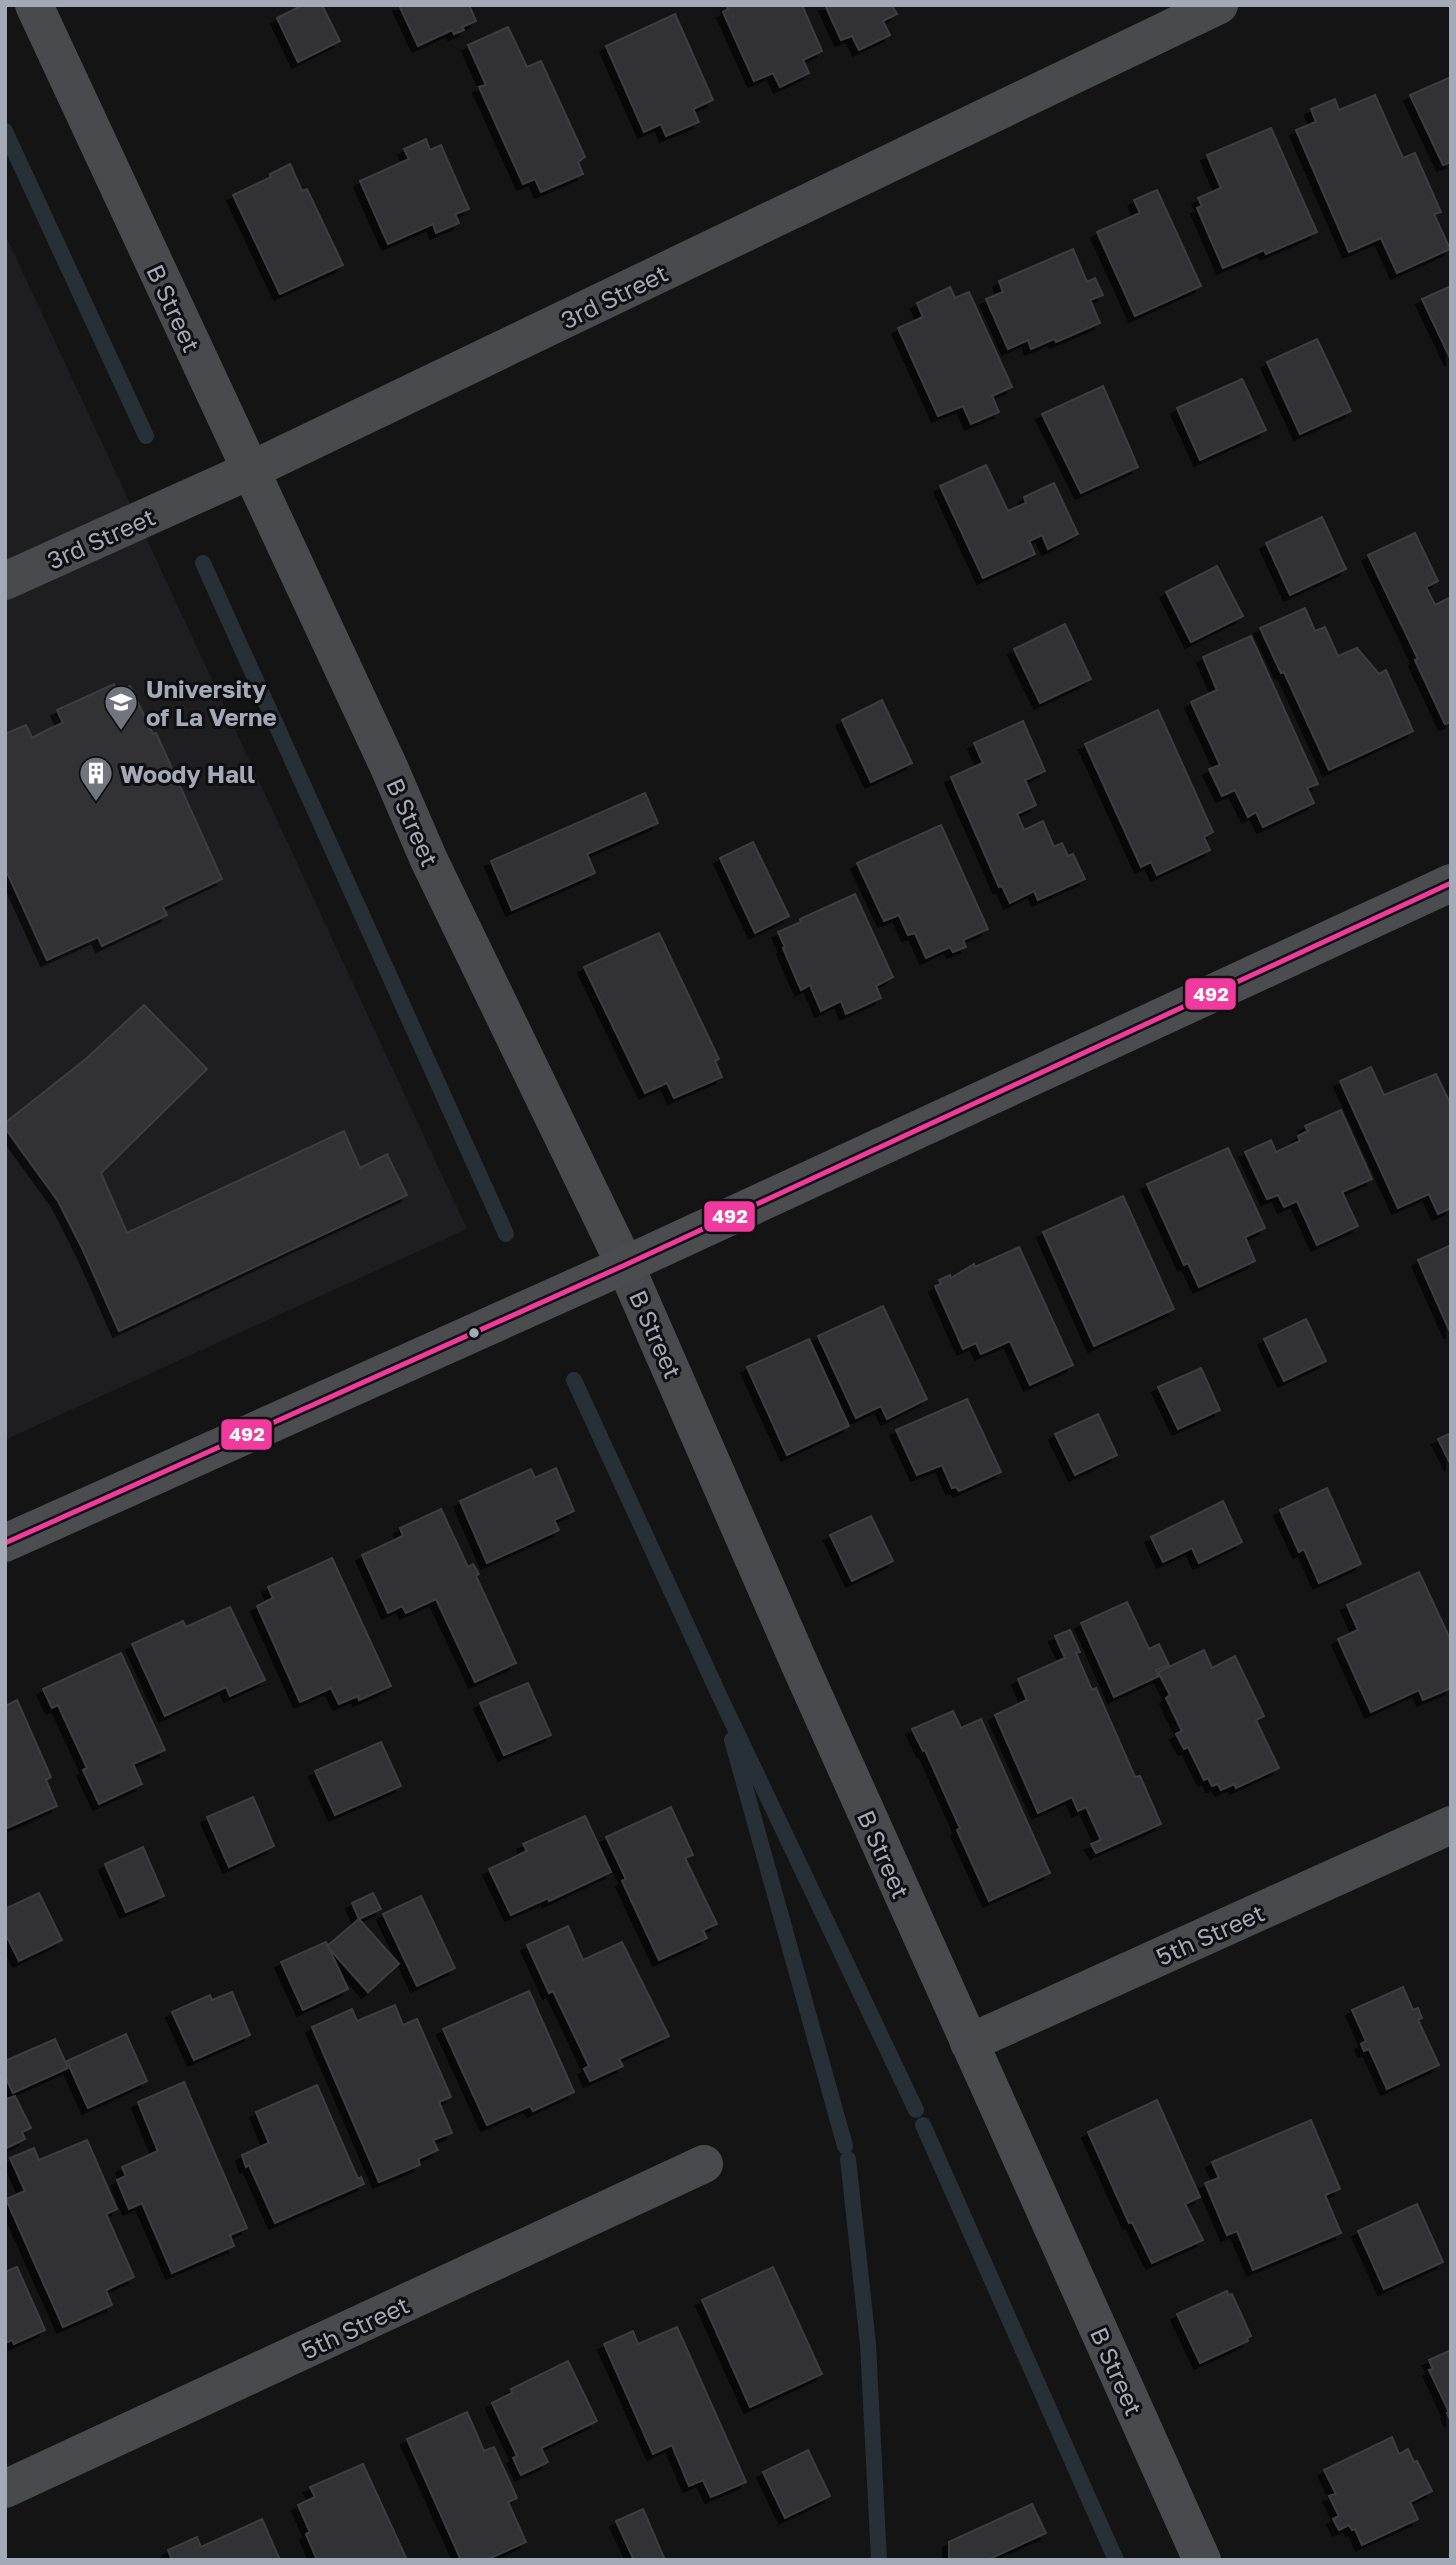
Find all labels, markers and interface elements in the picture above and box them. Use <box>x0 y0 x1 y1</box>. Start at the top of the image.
street label: 3rd Street <box>556 258 672 334</box>
street label: B Street <box>141 260 207 356</box>
street label: 3rd Street <box>43 501 159 575</box>
place label: University of La Verne <box>146 674 277 731</box>
school or university icon: University of La Verne <box>102 683 140 732</box>
building icon: Woody Hall <box>77 754 115 803</box>
place label: Woody Hall <box>120 759 255 788</box>
street label: B Street <box>381 774 445 870</box>
line badge: 492 <box>1184 977 1237 1011</box>
text: 492 <box>1193 982 1229 1005</box>
line badge: 492 <box>703 1200 756 1233</box>
text: 492 <box>712 1204 748 1227</box>
street label: B Street <box>624 1286 688 1382</box>
unlabelled marker <box>467 1326 481 1340</box>
line badge: 492 <box>220 1418 273 1451</box>
text: 492 <box>229 1422 265 1445</box>
street label: B Street <box>852 1806 916 1902</box>
street label: 5th Street <box>1151 1897 1269 1971</box>
street label: 5th Street <box>297 2289 413 2365</box>
street label: B Street <box>1085 2323 1149 2419</box>

